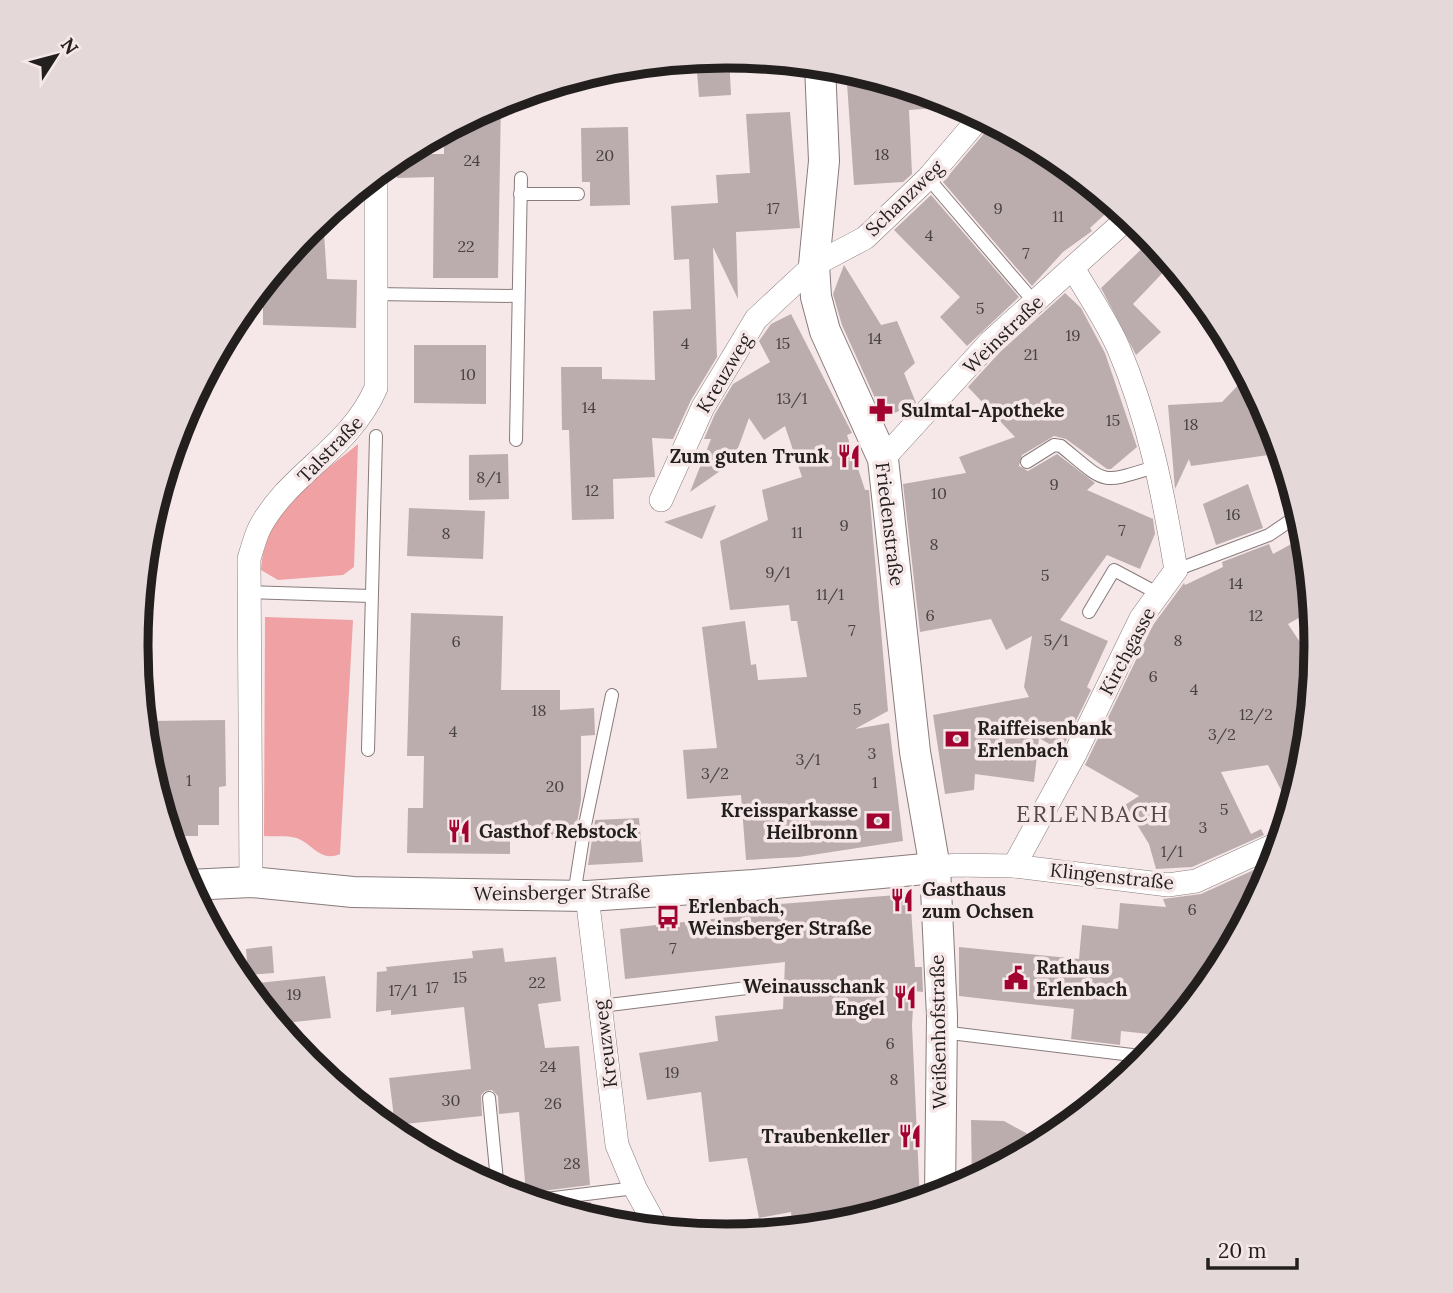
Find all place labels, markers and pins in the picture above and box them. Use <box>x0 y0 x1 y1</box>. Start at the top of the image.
pharmacy icon: Sulmtal-Apotheke <box>867 396 895 424</box>
place label: Sulmtal-Apotheke <box>901 398 1065 422</box>
restaurant icon: Zum guten Trunk <box>835 442 863 470</box>
place label: Zum guten Trunk <box>670 444 829 468</box>
place label: Raiffeisenbank Erlenbach <box>977 716 1112 762</box>
bank icon: Raiffeisenbank Erlenbach <box>943 725 971 753</box>
place label: Kreissparkasse Heilbronn <box>720 798 858 844</box>
bank icon: Kreissparkasse Heilbronn <box>864 807 892 835</box>
restaurant icon: Gasthof Rebstock <box>445 817 473 845</box>
place label: Gasthof Rebstock <box>479 819 638 843</box>
place label: Gasthaus zum Ochsen <box>922 877 1034 923</box>
restaurant icon: Gasthaus zum Ochsen <box>888 886 916 914</box>
place label: Erlenbach, Weinsberger Straße <box>688 894 872 940</box>
bus stop icon: Erlenbach, Weinsberger Straße <box>654 903 682 931</box>
place label: Rathaus Erlenbach <box>1036 955 1128 1001</box>
public building icon: Rathaus Erlenbach <box>1002 964 1030 992</box>
place label: Weinausschank Engel <box>743 974 885 1020</box>
restaurant icon: Weinausschank Engel <box>891 983 919 1011</box>
restaurant icon: Traubenkeller <box>896 1122 924 1150</box>
place label: Traubenkeller <box>762 1124 890 1148</box>

